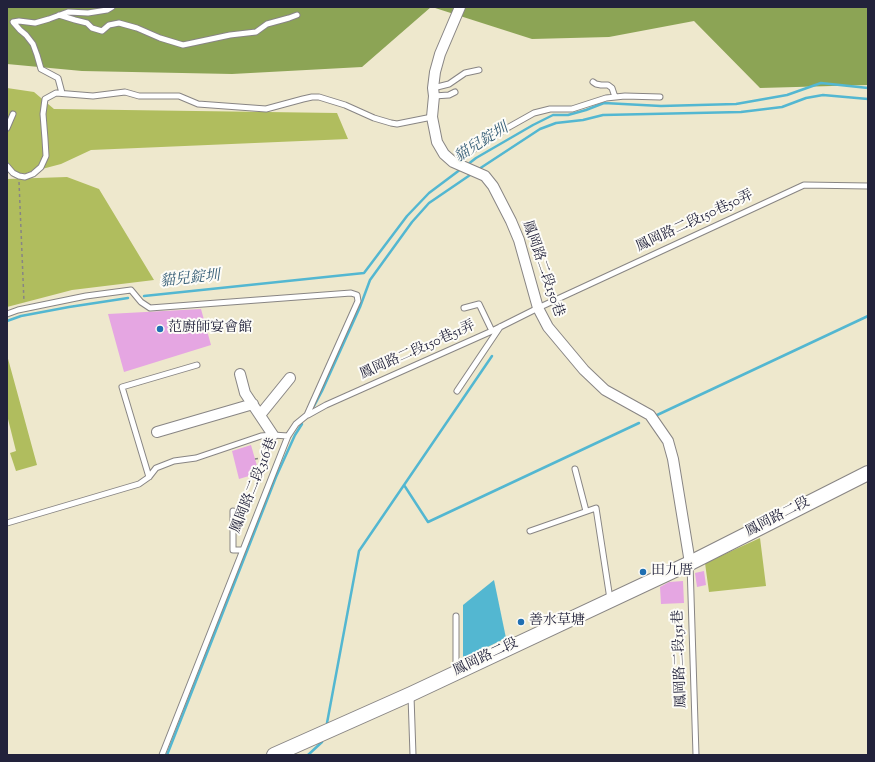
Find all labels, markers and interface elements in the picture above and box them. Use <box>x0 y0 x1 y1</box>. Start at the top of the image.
water label: 貓兒錠圳 <box>452 120 512 168</box>
street label: 鳳岡路二段150巷50弄 <box>634 188 756 256</box>
street label: 鳳岡路二段150巷 <box>518 219 566 319</box>
water label: 貓兒錠圳 <box>159 268 221 292</box>
street label: 鳳岡路二段150巷51弄 <box>358 318 478 384</box>
place label: 范廚師宴會館 <box>168 321 252 337</box>
marker: 范廚師宴會館 <box>155 324 165 334</box>
street label: 鳳岡路二段316巷 <box>228 436 282 536</box>
street label: 鳳岡路二段 <box>743 495 813 541</box>
place label: 田九厝 <box>651 564 693 580</box>
marker: 田九厝 <box>638 567 648 577</box>
street label: 鳳岡路二段151巷 <box>671 610 691 708</box>
place label: 善水草塘 <box>529 614 585 630</box>
marker: 善水草塘 <box>516 617 526 627</box>
street label: 鳳岡路二段 <box>451 636 521 680</box>

